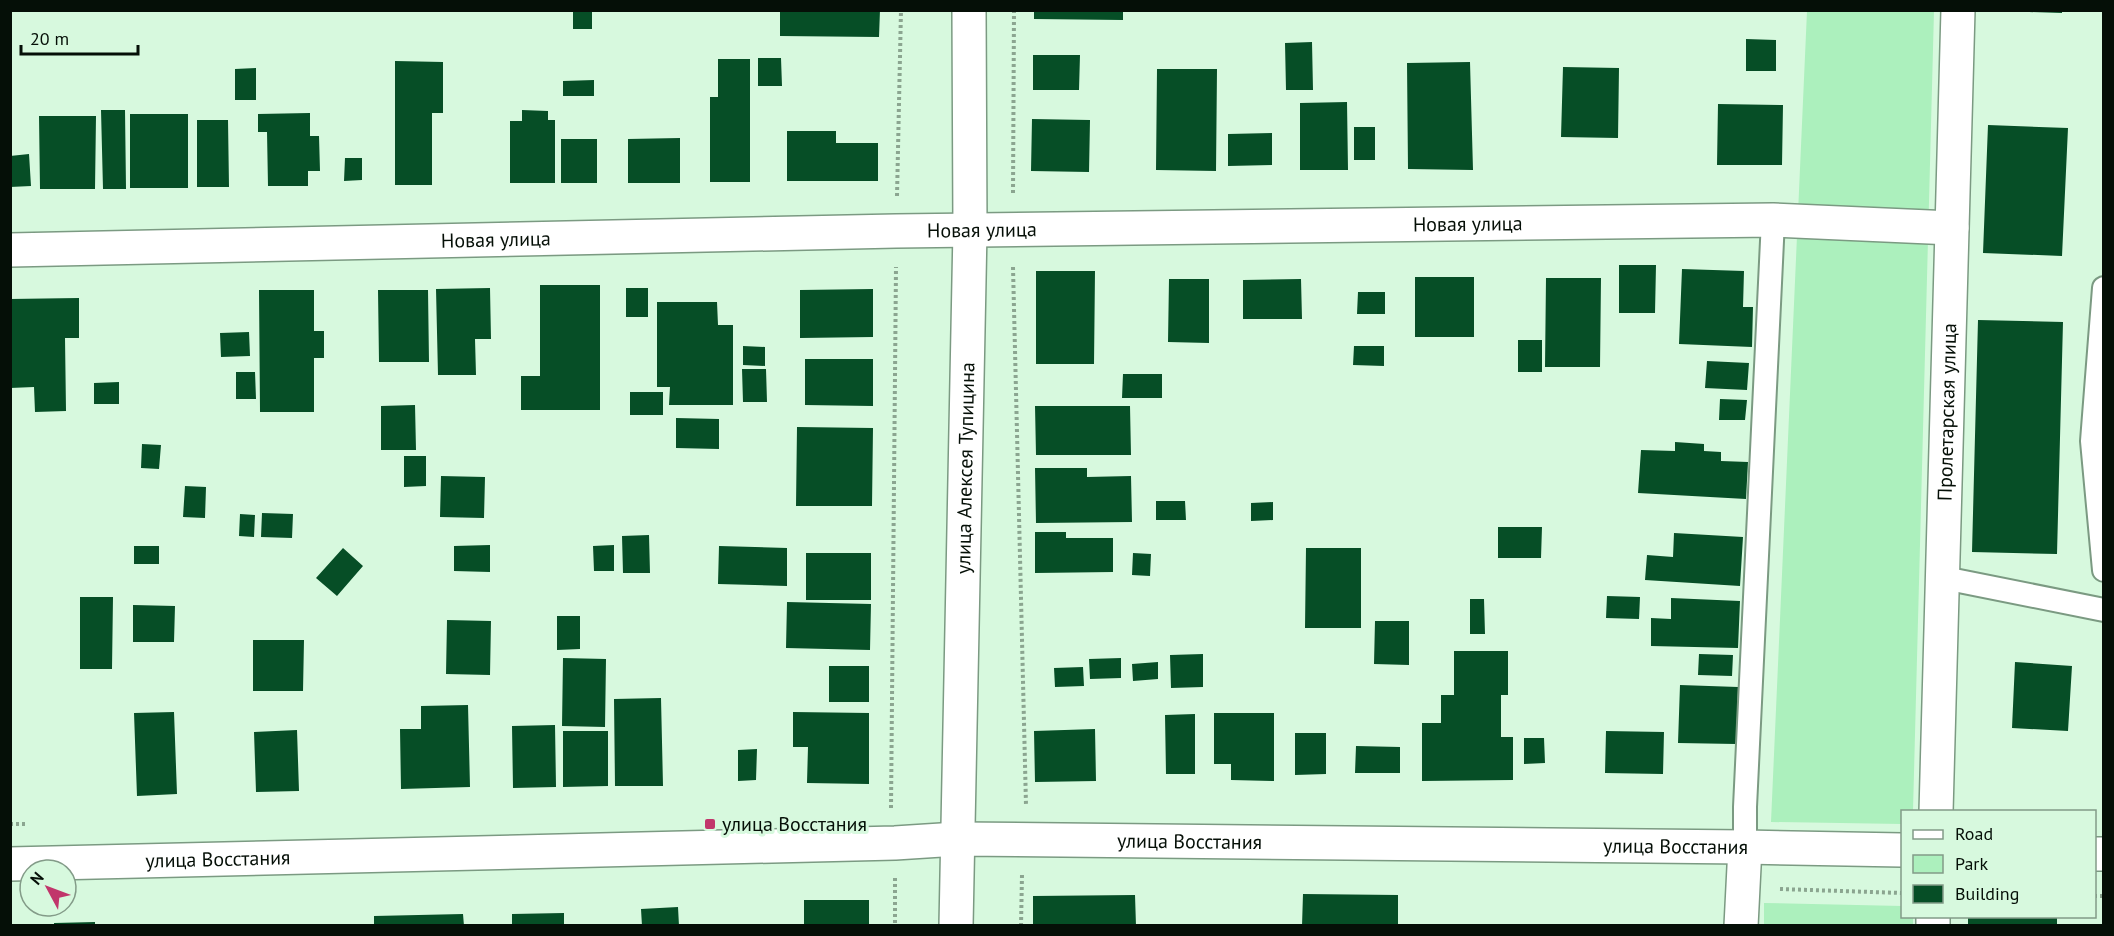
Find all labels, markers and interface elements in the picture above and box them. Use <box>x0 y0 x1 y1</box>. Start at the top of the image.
scale bar <box>21 18 138 56</box>
text: 20 m <box>30 27 69 50</box>
street label: Новая улица <box>1413 210 1523 238</box>
street label: Новая улица <box>927 216 1037 244</box>
street label: Новая улица <box>441 225 551 254</box>
street label: Пролетарская улица <box>1932 323 1962 501</box>
street label: улица Алексея Тупицина <box>950 362 980 574</box>
legend <box>1901 810 2096 918</box>
place label: улица Восстания <box>722 811 867 837</box>
marker: улица Восстания <box>703 817 717 831</box>
text: Road <box>1955 822 1993 845</box>
street label: улица Восстания <box>1117 828 1262 855</box>
street label: улица Восстания <box>1603 833 1748 860</box>
street label: улица Восстания <box>145 844 291 874</box>
text: Park <box>1955 852 1988 875</box>
north arrow <box>18 858 78 918</box>
text: N <box>26 868 48 889</box>
text: Building <box>1955 882 2019 905</box>

